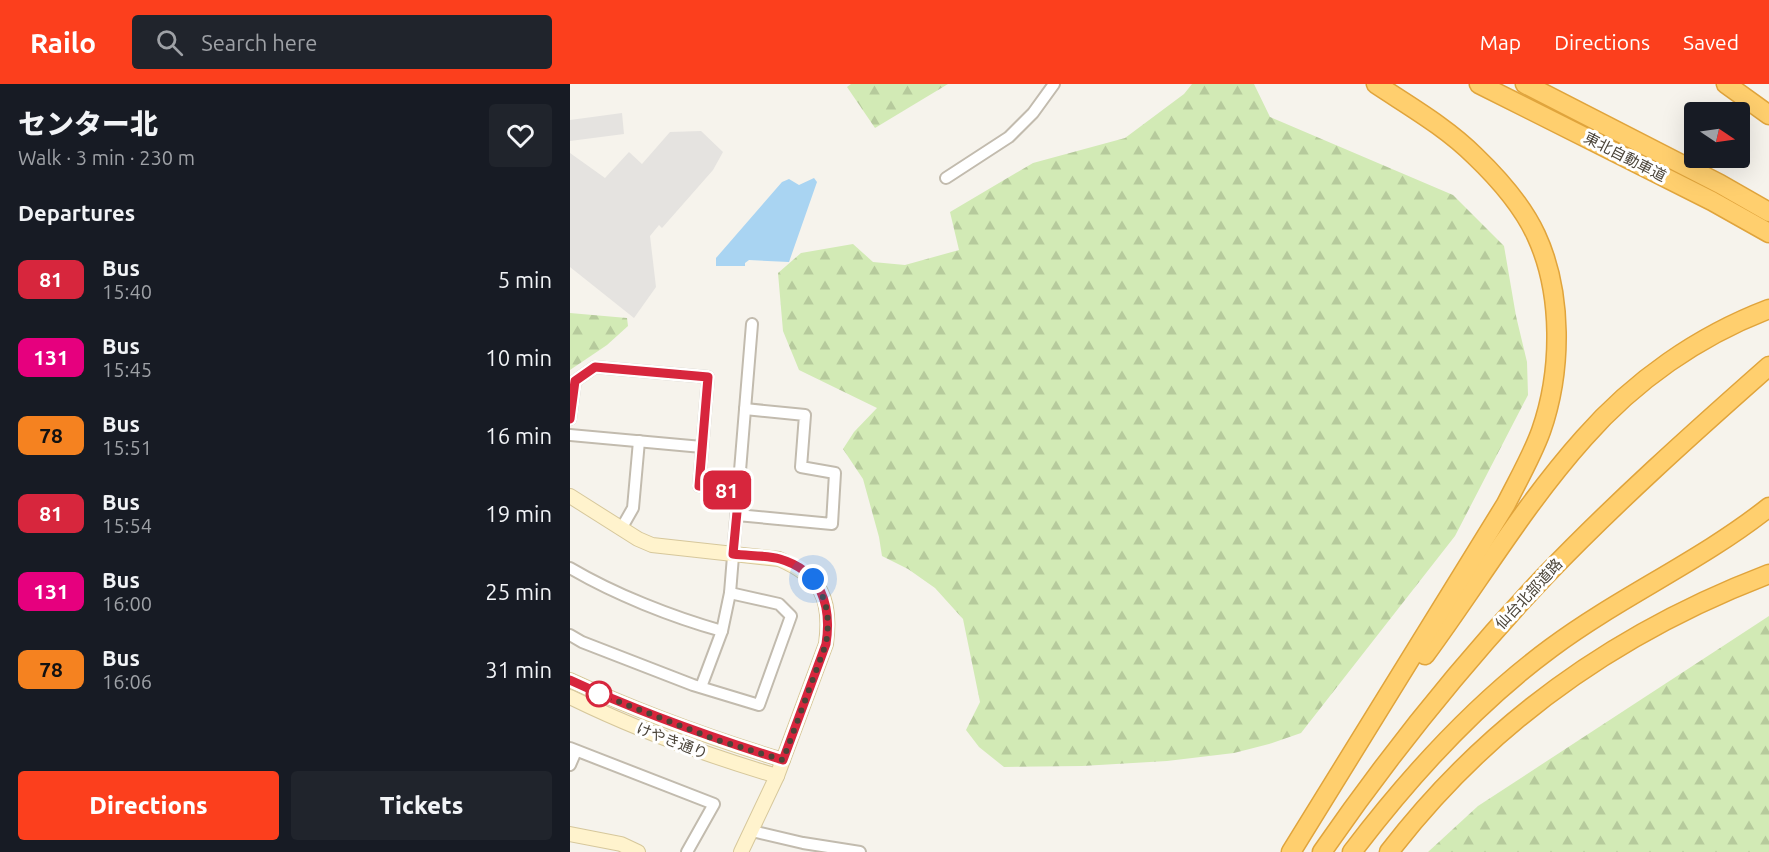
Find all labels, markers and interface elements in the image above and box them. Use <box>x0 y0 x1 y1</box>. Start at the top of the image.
search box <box>132 15 552 69</box>
icon: search <box>153 26 186 59</box>
text: Railo <box>30 27 96 58</box>
text: Search here <box>201 30 317 55</box>
text: Map <box>1480 30 1521 54</box>
text: Directions <box>1554 30 1650 54</box>
text: Saved <box>1683 30 1739 54</box>
north arrow <box>1684 102 1750 168</box>
map controls <box>1684 102 1750 168</box>
button: heart <box>489 104 552 167</box>
text: センター北 <box>18 108 158 139</box>
street label: 東北自動車道 <box>1581 129 1669 185</box>
text: Walk · 3 min · 230 m <box>18 146 195 169</box>
text: Departures <box>18 200 135 225</box>
text: Bus <box>102 255 140 280</box>
text: 81 <box>39 267 63 291</box>
text: 5 min <box>498 267 552 292</box>
text: 15:40 <box>102 280 152 303</box>
text: Bus <box>102 333 140 358</box>
text: 131 <box>33 345 69 369</box>
text: 10 min <box>485 345 552 370</box>
text: 15:45 <box>102 358 152 381</box>
text: Bus <box>102 411 140 436</box>
text: 78 <box>39 423 63 447</box>
text: 16 min <box>485 423 552 448</box>
text: 15:51 <box>102 436 152 459</box>
line badge: 81 <box>700 470 754 510</box>
text: 81 <box>715 478 739 502</box>
text: Bus <box>102 489 140 514</box>
text: 81 <box>39 501 63 525</box>
text: 19 min <box>485 501 552 526</box>
text: 15:54 <box>102 514 152 537</box>
street label: 仙台北部道路 <box>1492 555 1566 632</box>
your location <box>798 564 828 594</box>
text: Bus <box>102 567 140 592</box>
text: 131 <box>33 579 69 603</box>
text: 25 min <box>485 579 552 604</box>
text: 16:00 <box>102 592 152 615</box>
text: Bus <box>102 645 140 670</box>
text: 78 <box>39 657 63 681</box>
text: 31 min <box>485 657 552 682</box>
text: 16:06 <box>102 670 152 693</box>
unlabelled marker <box>586 681 612 707</box>
street label: けやき通り <box>634 719 710 762</box>
button: Directions <box>18 771 279 840</box>
button: Tickets <box>291 771 552 840</box>

